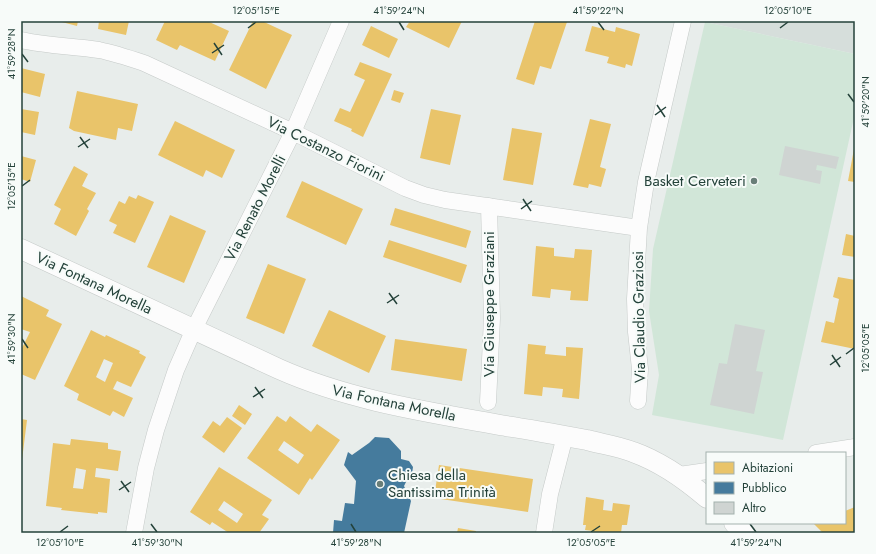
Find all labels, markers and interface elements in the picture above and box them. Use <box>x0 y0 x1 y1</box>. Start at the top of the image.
text: 12°05'15"E <box>232 3 280 18</box>
text: 41°59'24"N <box>373 3 425 18</box>
text: 41°59'22"N <box>572 3 624 18</box>
text: 12°05'10"E <box>764 3 812 18</box>
text: 41°59'28"N <box>4 29 19 79</box>
text: 41°59'20"N <box>858 76 873 128</box>
street label: Via Costanzo Fiorini <box>263 111 389 187</box>
street label: Via Renato Morelli <box>219 151 291 265</box>
text: 12°05'15"E <box>4 162 19 210</box>
place label: Basket Cerveteri <box>644 170 746 192</box>
marker: Basket Cerveteri <box>749 176 759 186</box>
street label: Via Giuseppe Graziani <box>478 231 500 377</box>
street label: Via Fontana Morella <box>32 246 156 320</box>
street label: Via Claudio Graziosi <box>627 251 651 383</box>
text: 41°59'30"N <box>4 313 19 365</box>
text: 12°05'05"E <box>858 323 873 373</box>
street label: Via Fontana Morella <box>330 379 458 427</box>
legend <box>706 452 846 524</box>
text: Abitazioni <box>742 459 793 477</box>
place label: Chiesa della Santissima Trinità <box>388 464 496 503</box>
marker: Chiesa della Santissima Trinità <box>375 479 385 489</box>
text: Pubblico <box>742 479 787 497</box>
text: Altro <box>742 499 766 517</box>
text: 12°05'10"E <box>36 535 84 550</box>
text: 41°59'30"N <box>131 535 183 550</box>
text: 41°59'28"N <box>331 535 381 550</box>
text: 12°05'05"E <box>566 535 616 550</box>
text: 41°59'24"N <box>730 535 782 550</box>

